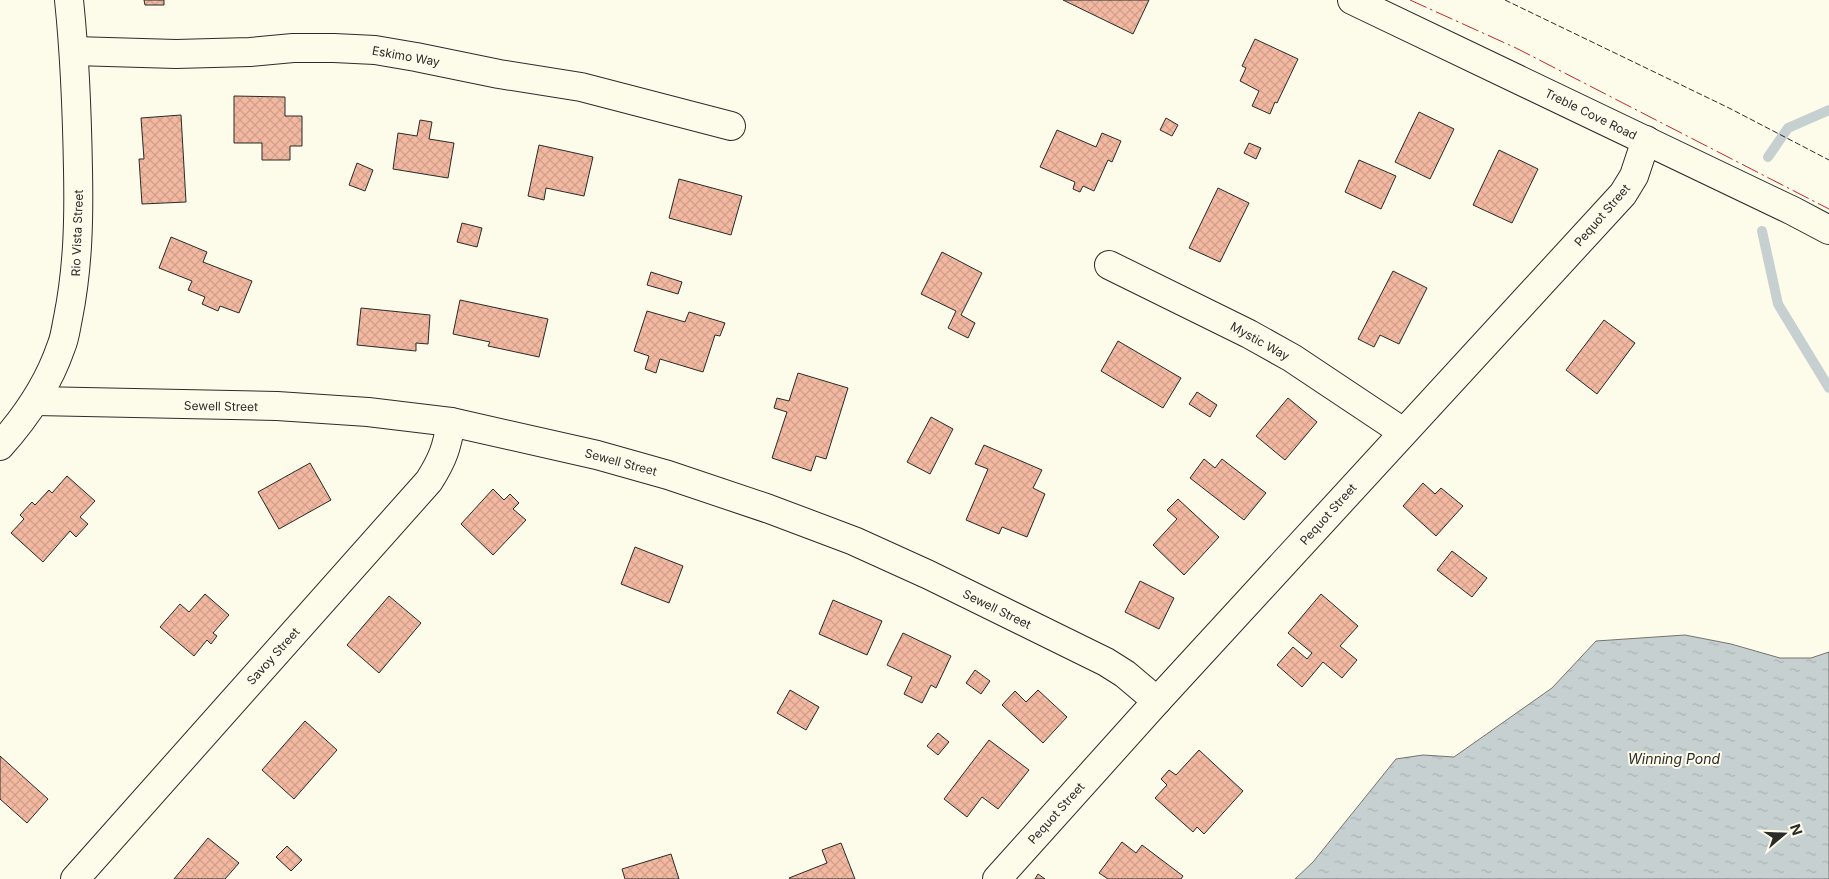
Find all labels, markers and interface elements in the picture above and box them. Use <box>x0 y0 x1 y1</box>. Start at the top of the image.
street label: Eskimo Way <box>371 43 441 69</box>
street label: Treble Cove Road <box>1543 85 1639 143</box>
street label: Pequot Street <box>1571 181 1633 249</box>
street label: Rio Vista Street <box>68 189 86 277</box>
street label: Mystic Way <box>1228 319 1293 364</box>
street label: Sewell Street <box>184 398 258 414</box>
street label: Sewell Street <box>583 445 659 479</box>
street label: Pequot Street <box>1297 480 1360 548</box>
street label: Sewell Street <box>960 586 1034 632</box>
street label: Savoy Street <box>243 624 303 688</box>
water label: Winning Pond <box>1628 750 1720 767</box>
street label: Pequot Street <box>1025 779 1088 847</box>
north arrow <box>1759 809 1809 859</box>
text: N <box>1787 822 1807 837</box>

